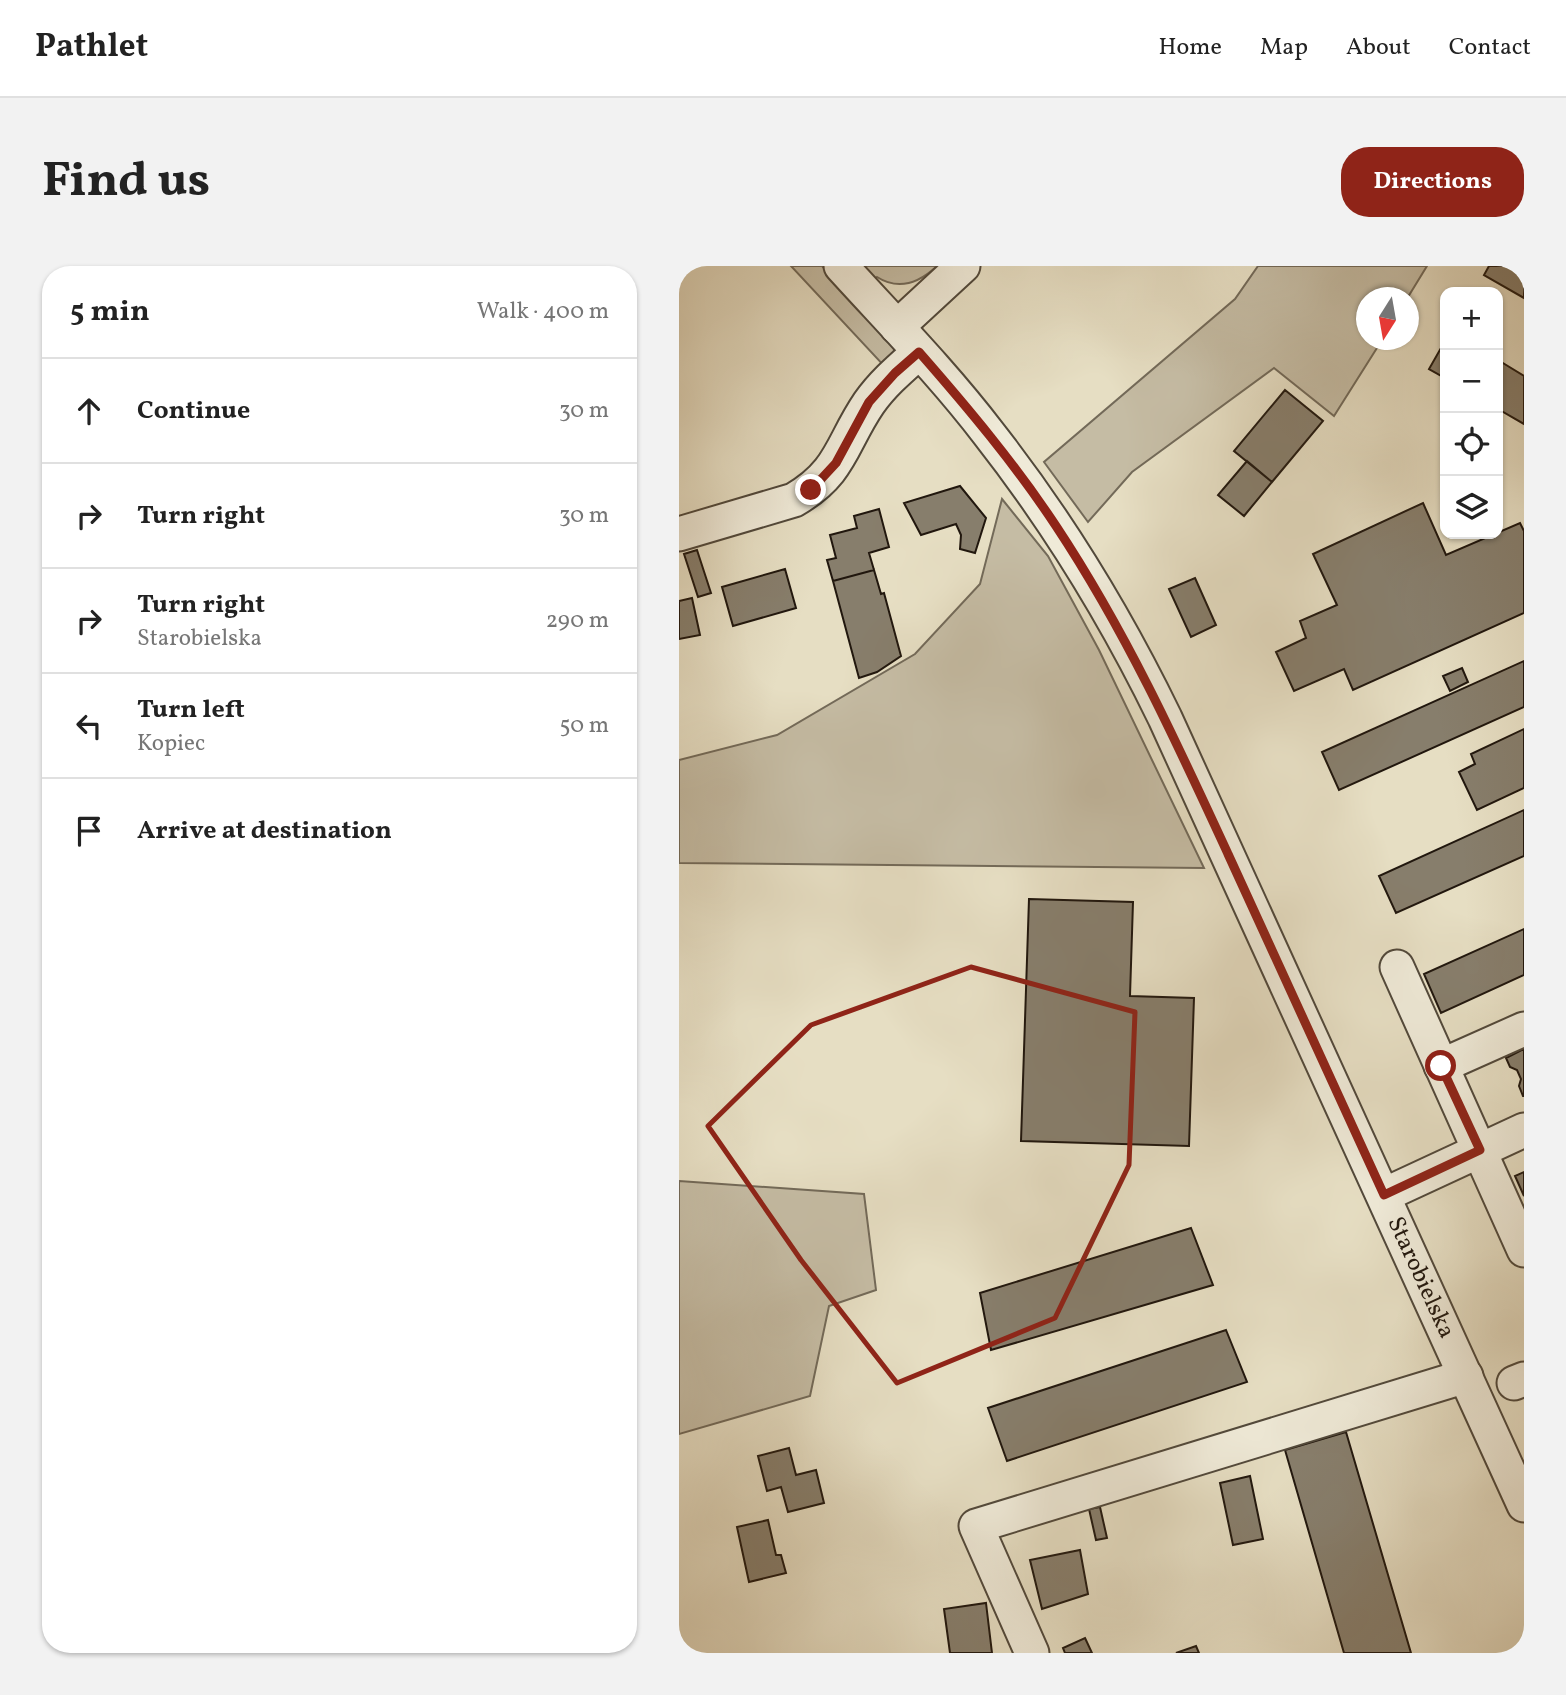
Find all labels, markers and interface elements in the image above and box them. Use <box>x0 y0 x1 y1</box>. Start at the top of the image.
text: Pathlet <box>35 25 148 71</box>
text: Home <box>1158 31 1222 65</box>
text: Map <box>1260 31 1308 65</box>
text: About <box>1346 31 1411 65</box>
text: Contact <box>1449 31 1531 65</box>
button: Directions <box>1341 147 1524 217</box>
text: Find us <box>42 148 210 217</box>
north arrow <box>1356 287 1419 350</box>
map controls <box>1440 287 1503 539</box>
button: + <box>1440 287 1503 350</box>
text: 5 min <box>70 291 150 333</box>
text: Walk · 400 m <box>477 296 609 328</box>
button: − <box>1440 350 1503 413</box>
icon: ahead <box>70 392 108 430</box>
text: Continue <box>137 393 250 429</box>
text: 30 m <box>559 395 609 427</box>
button: locate <box>1440 413 1503 476</box>
route end <box>795 474 826 505</box>
button: layers <box>1440 476 1503 539</box>
icon: right <box>70 497 108 535</box>
text: Turn right <box>137 498 265 534</box>
text: 30 m <box>559 500 609 532</box>
text: Turn right <box>137 587 265 623</box>
icon: right <box>70 602 108 640</box>
text: 290 m <box>546 605 609 637</box>
text: Starobielska <box>137 623 262 655</box>
text: Turn left <box>137 692 245 728</box>
icon: left <box>70 707 108 745</box>
text: 50 m <box>560 710 609 742</box>
text: Kopiec <box>137 728 205 760</box>
icon: arrive <box>70 812 108 850</box>
text: Arrive at destination <box>137 813 392 849</box>
route start <box>1425 1050 1456 1081</box>
street label: Starobielska <box>1378 1211 1463 1344</box>

